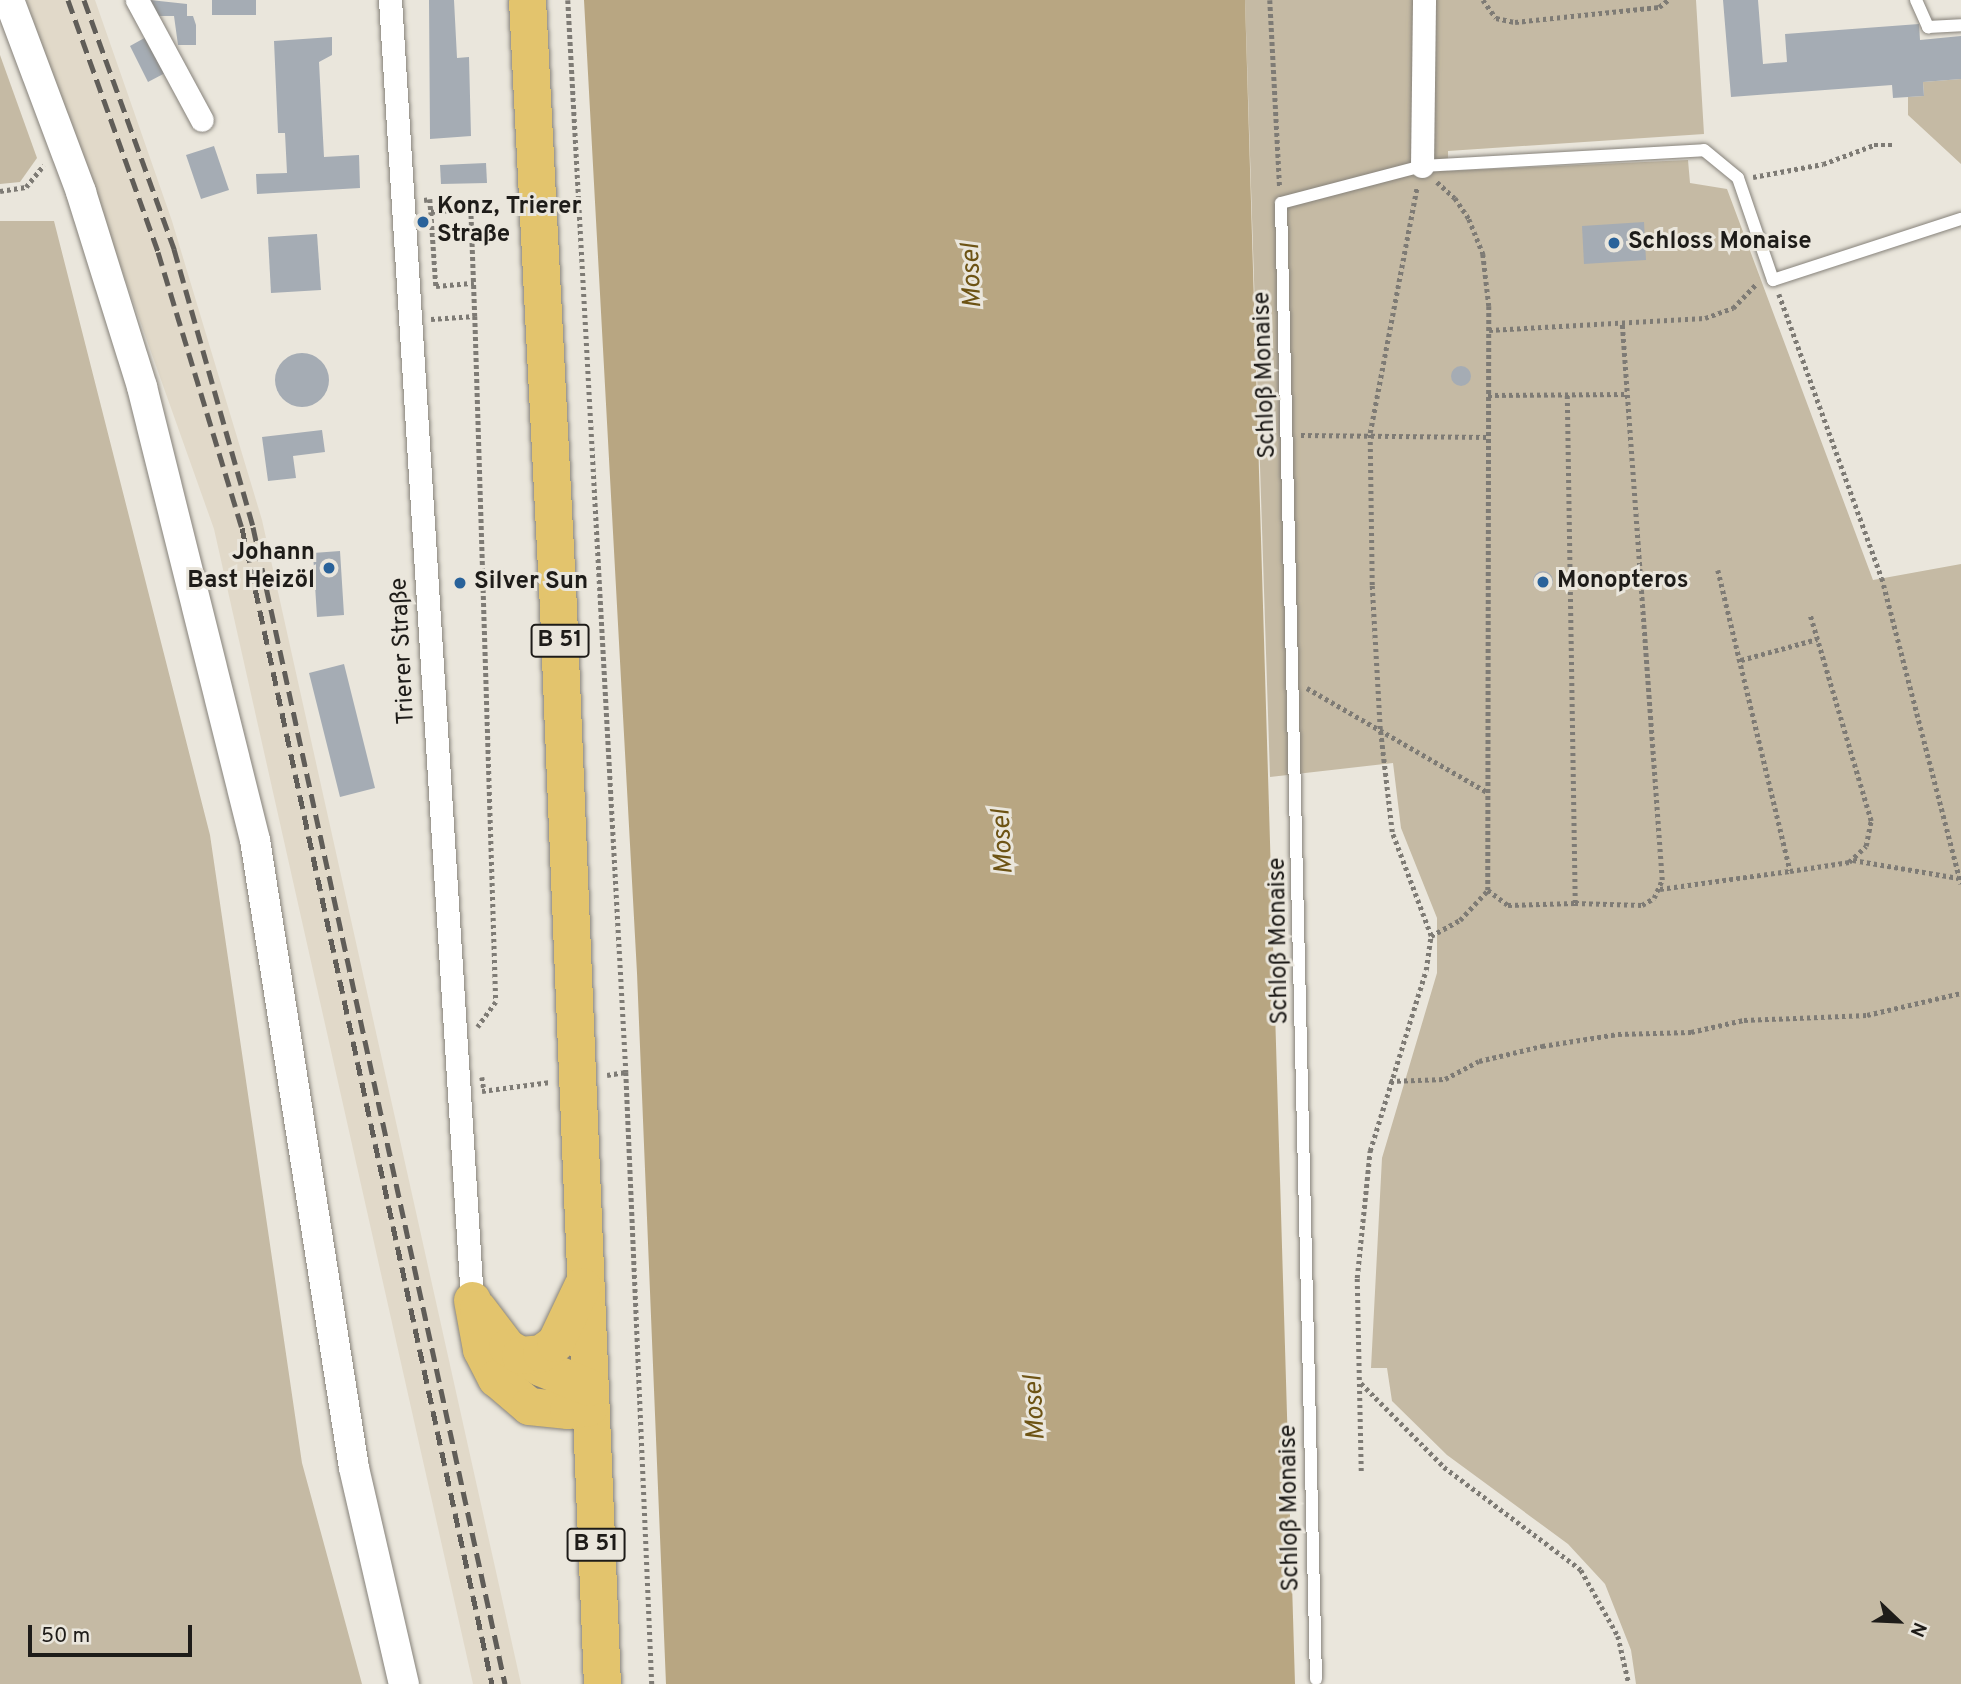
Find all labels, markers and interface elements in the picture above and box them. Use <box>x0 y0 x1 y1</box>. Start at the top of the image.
place label: Konz, Trierer Straße <box>437 194 581 250</box>
marker: Konz, Trierer Straße <box>415 214 431 230</box>
place label: Schloss Monaise <box>1628 229 1812 257</box>
marker: Schloss Monaise <box>1606 235 1622 251</box>
water label: Mosel <box>956 243 990 309</box>
street label: Schloß Monaise <box>1249 291 1283 459</box>
place label: Johann Bast Heizöl <box>187 540 315 596</box>
marker: Johann Bast Heizöl <box>321 560 337 576</box>
place label: Monopteros <box>1557 568 1688 596</box>
place label: Silver Sun <box>474 569 588 597</box>
marker: Monopteros <box>1535 574 1551 590</box>
marker: Silver Sun <box>452 575 468 591</box>
street label: Trierer Straße <box>386 577 422 725</box>
road number: B 51 <box>530 622 590 660</box>
water label: Mosel <box>987 809 1021 875</box>
street label: Schloß Monaise <box>1264 857 1296 1025</box>
water label: Mosel <box>1019 1375 1053 1441</box>
street label: Schloß Monaise <box>1275 1424 1307 1592</box>
road number: B 51 <box>566 1526 626 1564</box>
north arrow <box>1863 1586 1933 1656</box>
scale bar <box>32 1610 196 1654</box>
text: N <box>1904 1618 1931 1640</box>
text: 50 m <box>41 1623 90 1650</box>

